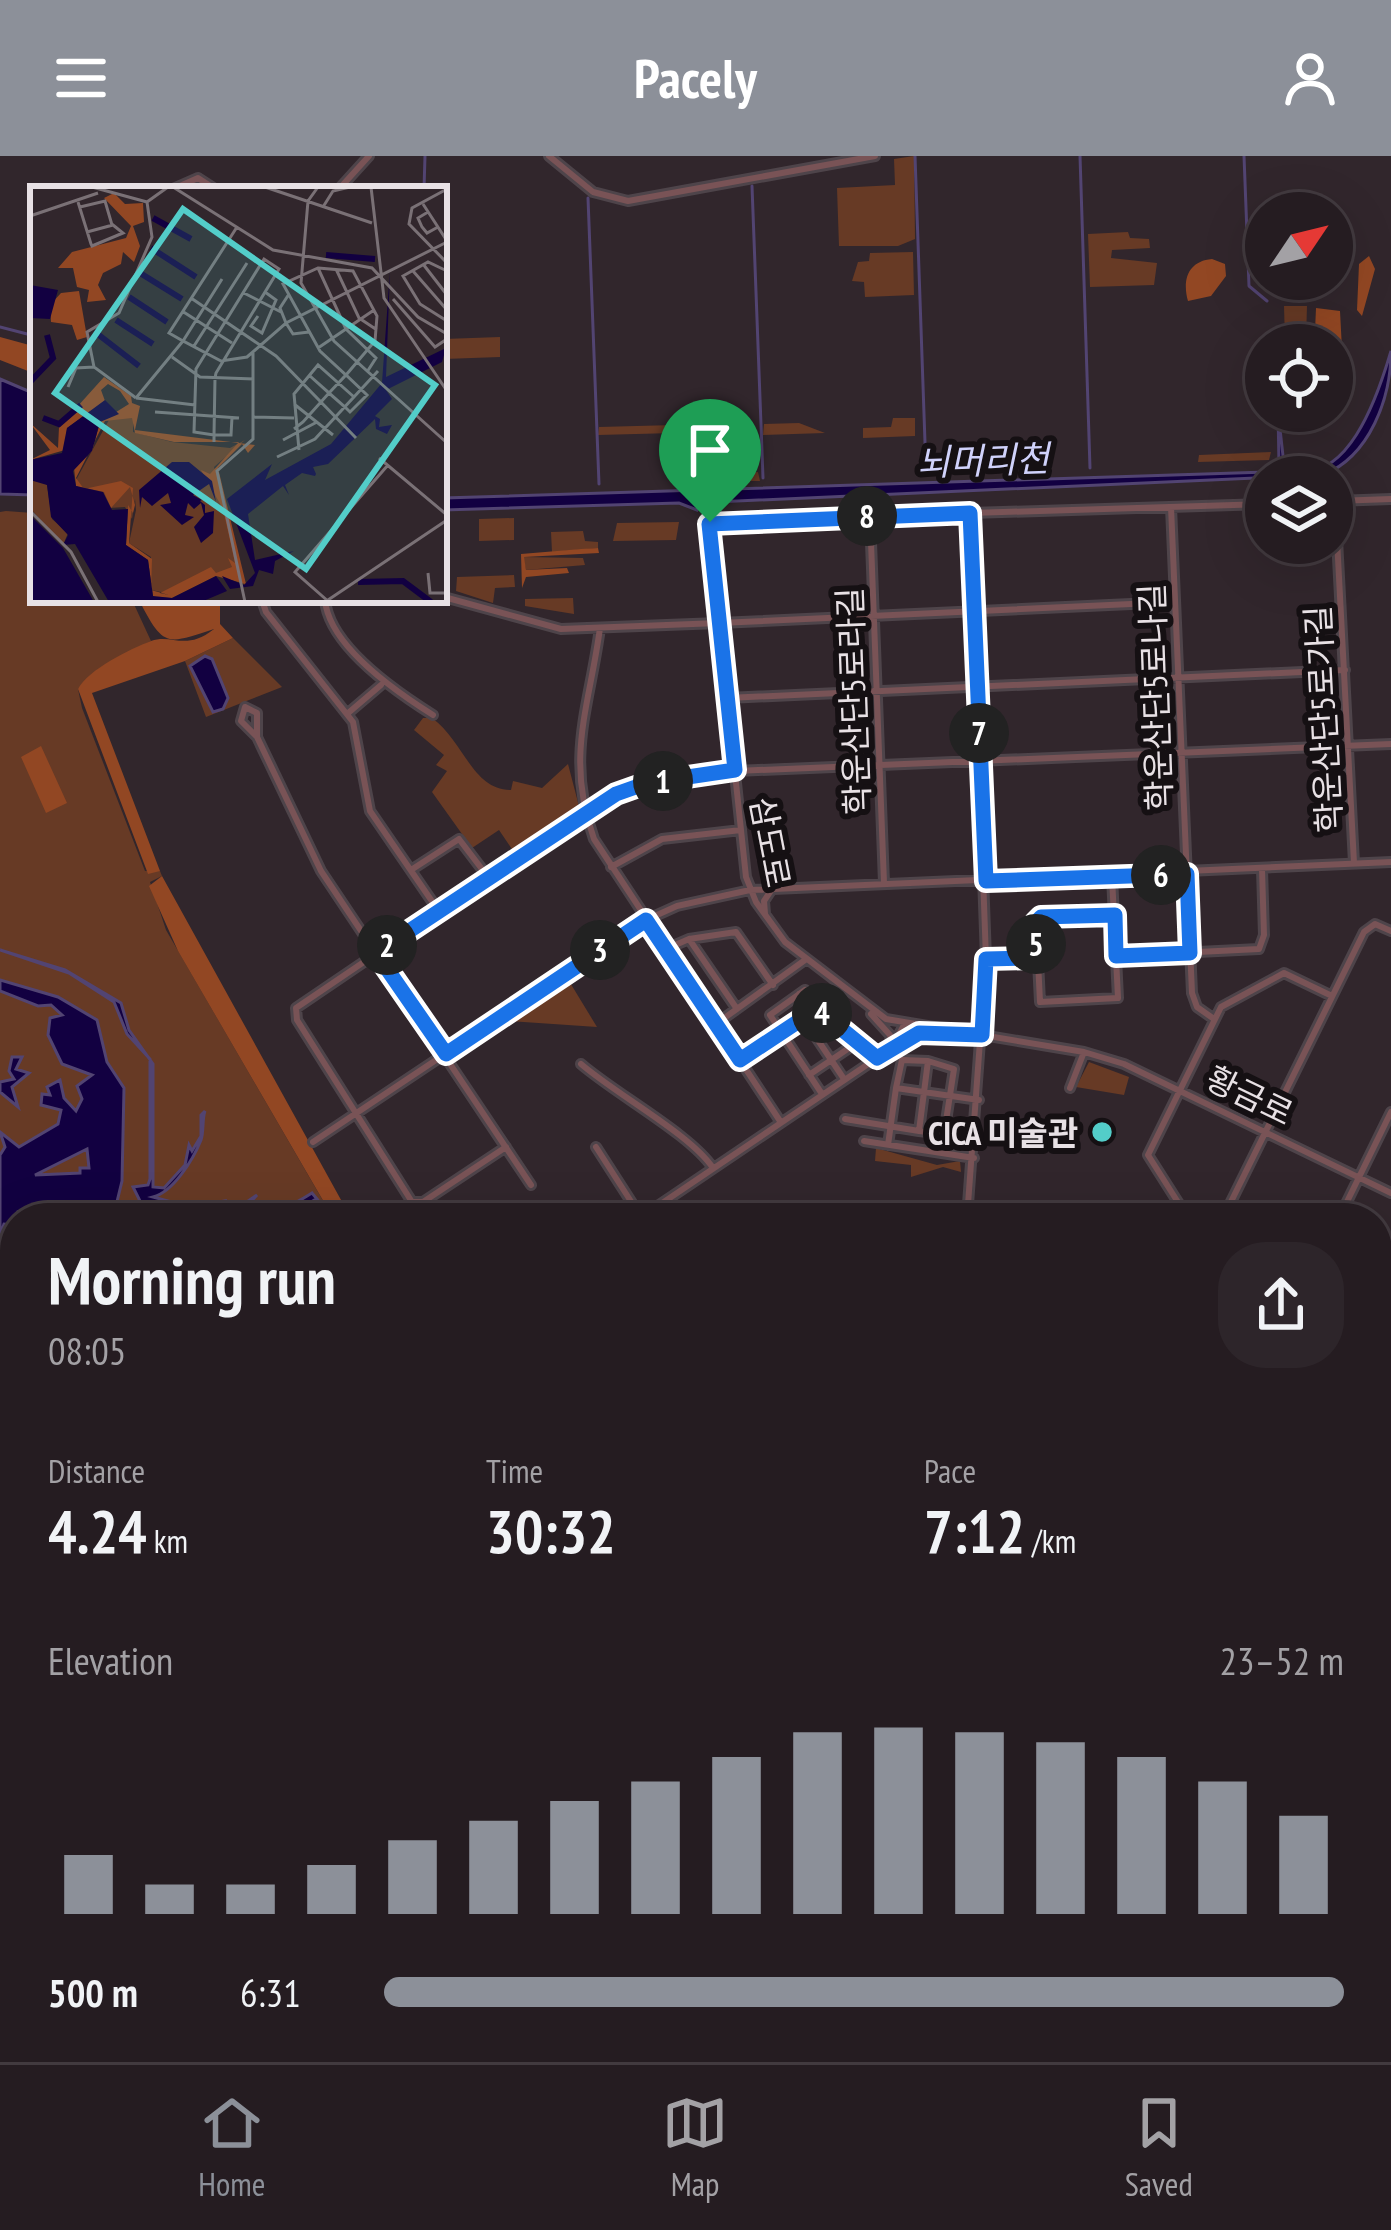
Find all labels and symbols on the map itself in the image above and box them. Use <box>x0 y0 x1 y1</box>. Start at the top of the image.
inset map <box>30 186 447 603</box>
north arrow <box>1245 192 1353 300</box>
pin <box>659 399 761 522</box>
water label: 뇌머리천 <box>916 434 1054 486</box>
pin: 8 <box>837 486 897 546</box>
street label: 학운산단5로나길 <box>1130 583 1180 811</box>
street label: 학운산단5로라길 <box>828 587 878 815</box>
street label: 학운산단5로가길 <box>1296 604 1350 834</box>
pin: 7 <box>949 703 1009 763</box>
pin: 1 <box>633 751 693 811</box>
street label: 삼도로 <box>741 793 801 891</box>
pin: 6 <box>1131 845 1191 905</box>
pin: 5 <box>1006 914 1066 974</box>
pin: 2 <box>357 915 417 975</box>
pin: 3 <box>570 920 630 980</box>
pin: 4 <box>792 983 852 1043</box>
street label: 황금로 <box>1200 1056 1300 1134</box>
place label: CICA 미술관 <box>928 1111 1078 1154</box>
marker: CICA 미술관 <box>1089 1119 1115 1145</box>

